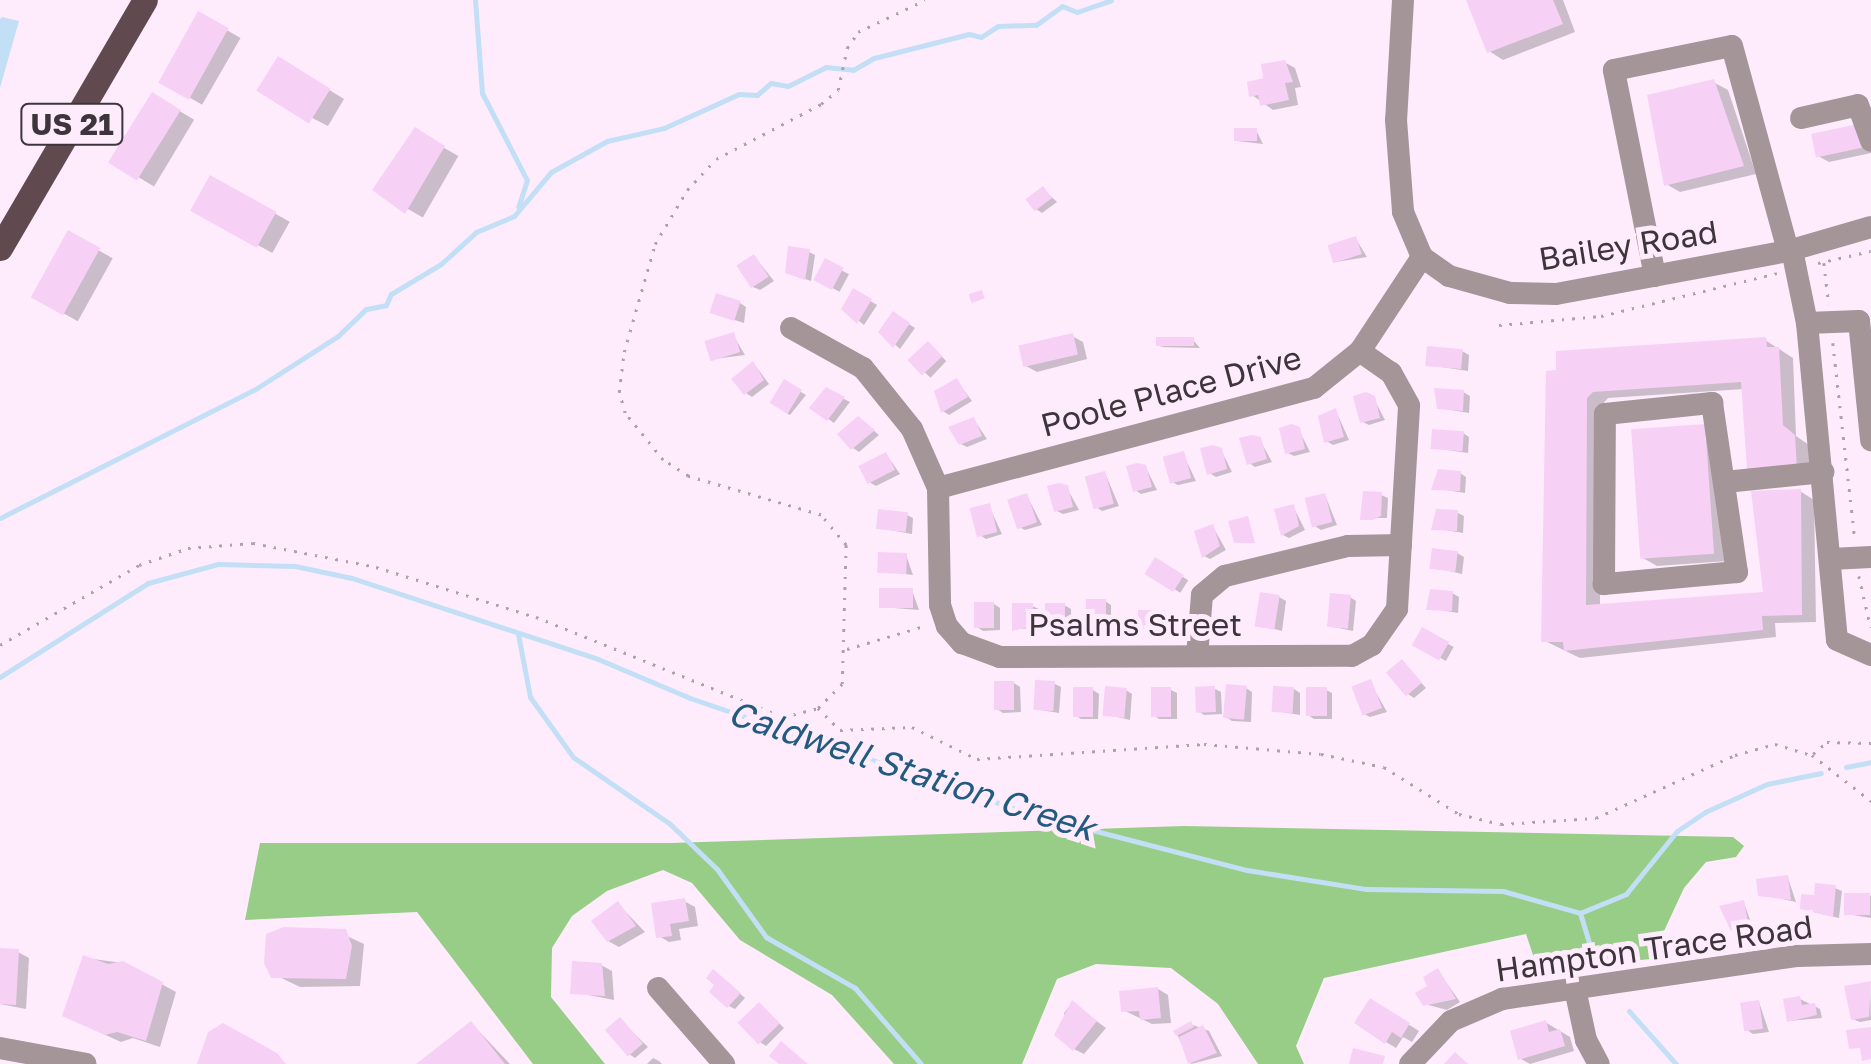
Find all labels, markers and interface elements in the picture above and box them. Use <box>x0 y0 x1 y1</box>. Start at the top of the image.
road number: US 21 <box>20 99 124 149</box>
street label: Bailey Road <box>1536 212 1720 278</box>
street label: Poole Place Drive <box>1037 338 1305 444</box>
street label: Psalms Street <box>1028 605 1242 643</box>
water label: Caldwell Station Creek <box>724 691 1100 849</box>
street label: Hampton Trace Road <box>1493 907 1815 989</box>

